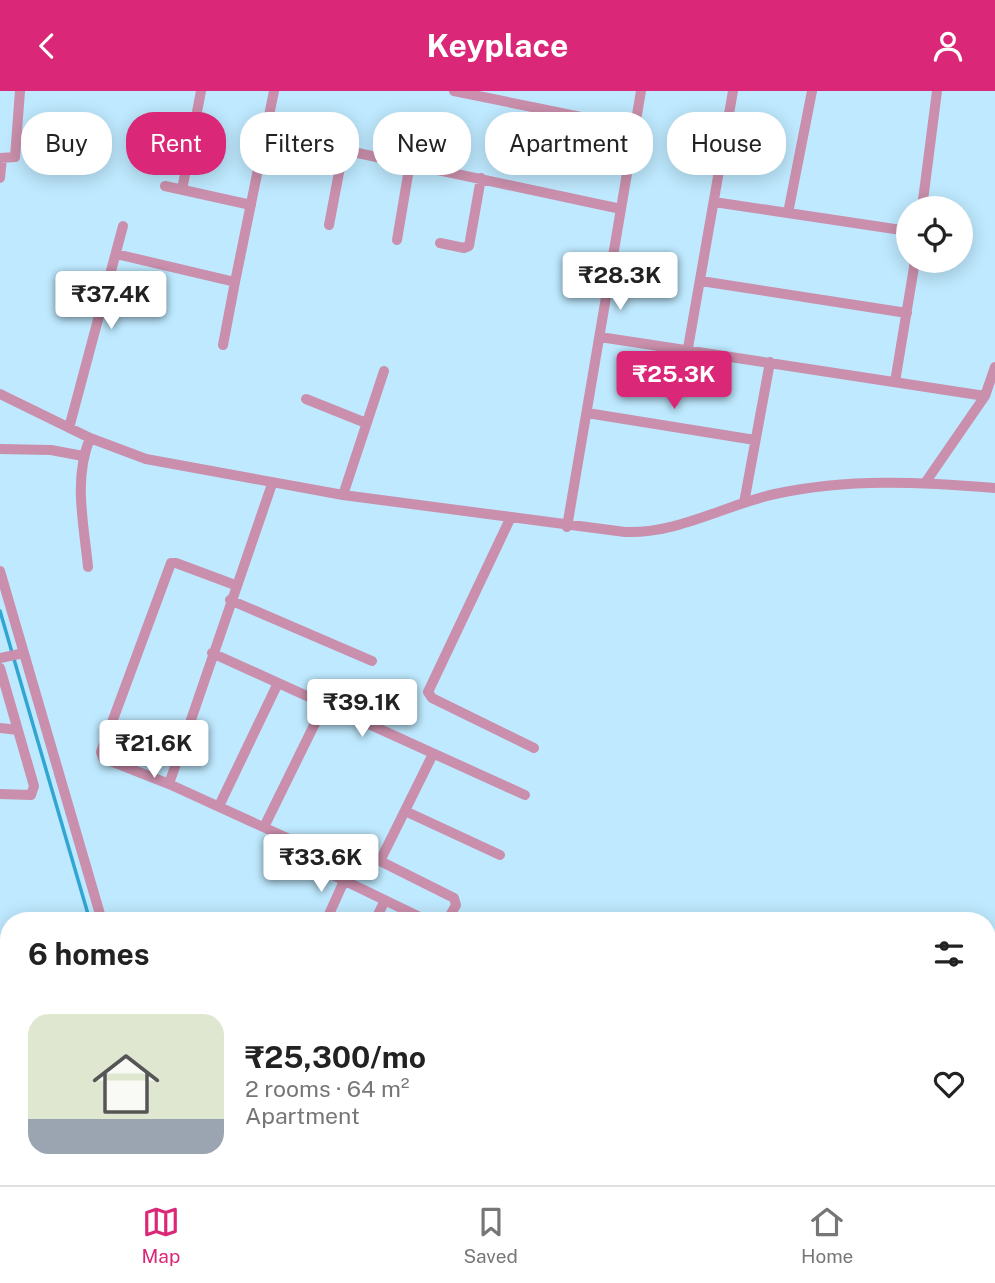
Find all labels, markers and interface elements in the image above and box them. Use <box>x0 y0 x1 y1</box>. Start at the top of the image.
icon: back <box>28 27 66 65</box>
text: Keyplace <box>427 27 568 64</box>
icon: person <box>929 27 967 65</box>
chip: Buy <box>21 112 112 175</box>
chip: Rent <box>126 112 226 175</box>
chip: Filters <box>240 112 359 175</box>
chip: New <box>373 112 471 175</box>
chip: Apartment <box>485 112 653 175</box>
chip: House <box>667 112 786 175</box>
map controls <box>896 196 973 273</box>
button: locate <box>896 196 973 273</box>
pin: ₹28.3K <box>563 253 677 312</box>
text: ₹28.3K <box>579 261 661 288</box>
pin: ₹37.4K <box>54 271 168 331</box>
text: ₹37.4K <box>71 280 151 307</box>
pin: ₹25.3K <box>617 351 731 411</box>
text: ₹25.3K <box>633 360 715 387</box>
pin: ₹39.1K <box>305 679 419 739</box>
text: ₹39.1K <box>323 688 401 715</box>
pin: ₹21.6K <box>97 721 211 780</box>
text: ₹21.6K <box>115 729 193 756</box>
pin: ₹33.6K <box>264 835 378 894</box>
text: ₹33.6K <box>279 843 363 870</box>
icon: filters <box>930 935 968 973</box>
text: 6 homes <box>28 936 150 972</box>
text: ₹25,300/mo <box>245 1039 426 1075</box>
icon: home <box>84 1042 168 1126</box>
icon: heart <box>930 1065 968 1103</box>
text: 2 rooms · 64 m² <box>245 1075 409 1102</box>
text: Apartment <box>245 1102 360 1129</box>
tab: Map <box>142 1203 180 1267</box>
tab: Saved <box>463 1203 518 1267</box>
tab: Home <box>801 1203 853 1267</box>

